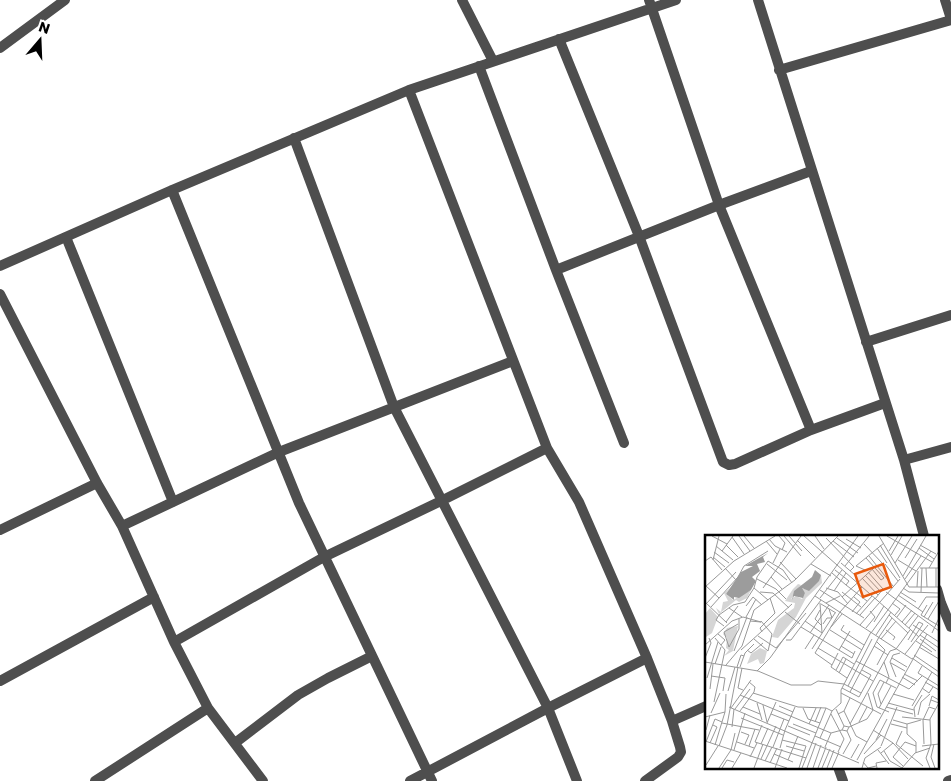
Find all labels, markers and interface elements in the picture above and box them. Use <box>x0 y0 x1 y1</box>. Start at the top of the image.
north arrow <box>15 15 65 65</box>
text: N <box>36 17 52 39</box>
inset map <box>705 535 938 768</box>

